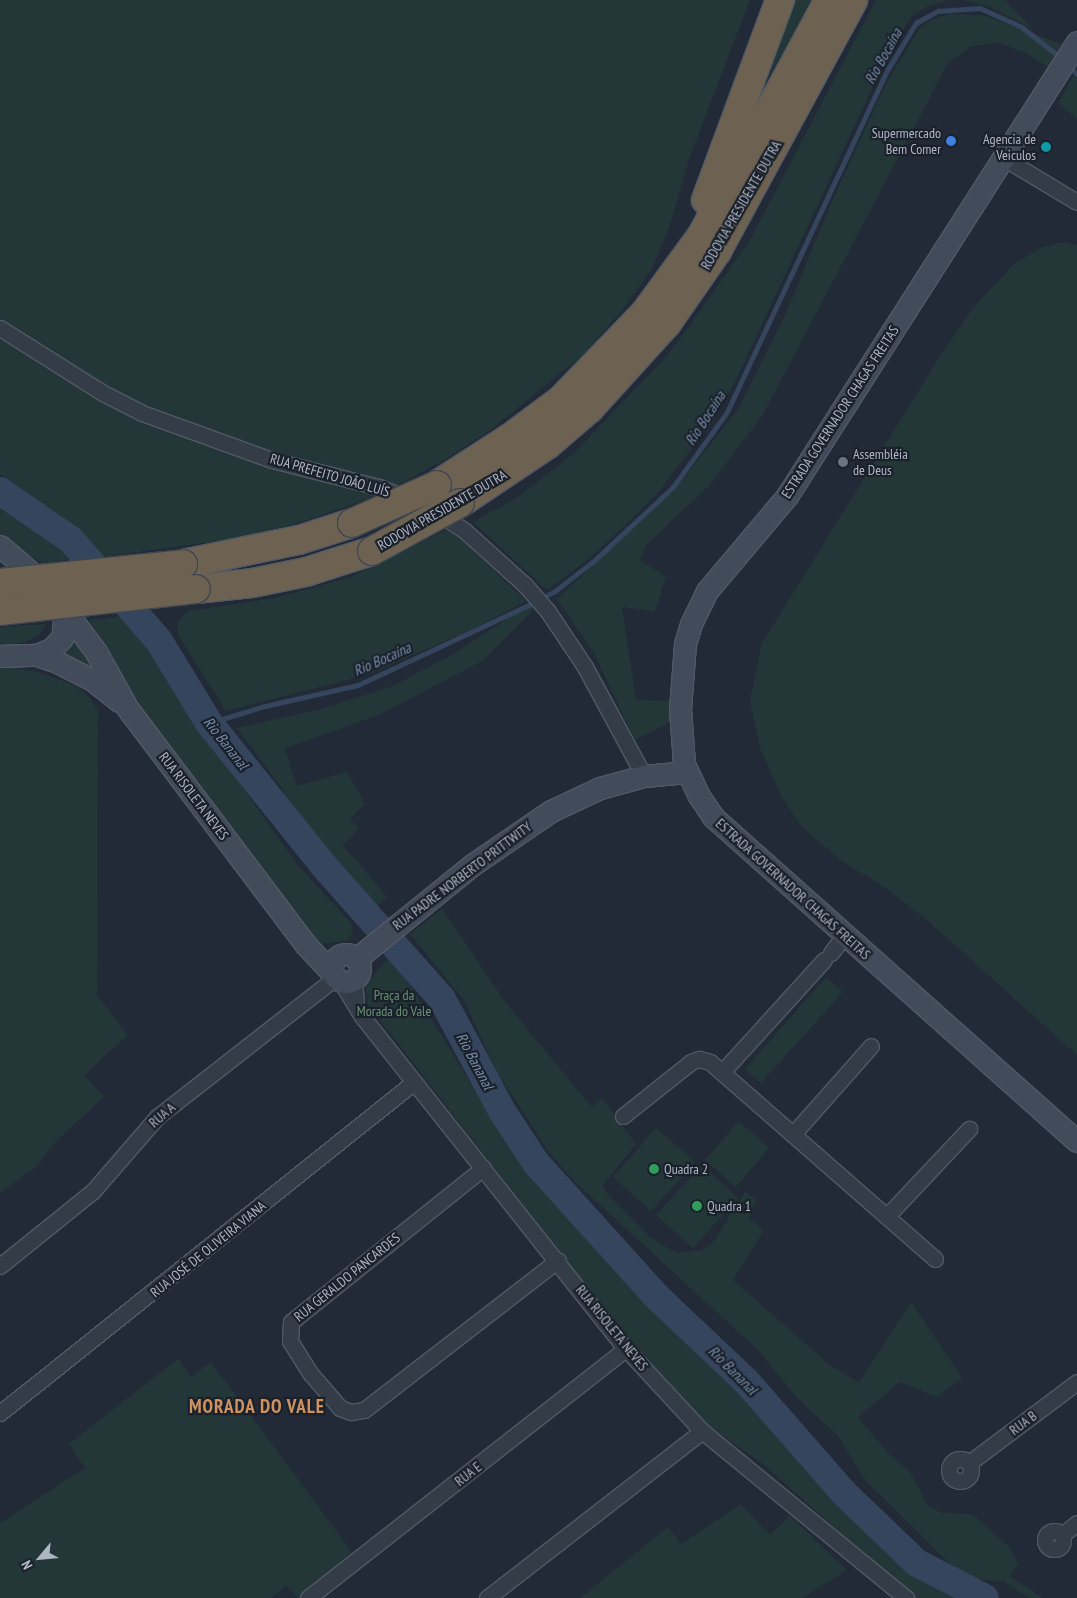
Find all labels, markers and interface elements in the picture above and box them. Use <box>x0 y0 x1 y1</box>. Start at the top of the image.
water label: Rio Bocaína <box>860 25 906 87</box>
place label: Supermercado Bem Comer <box>872 125 941 158</box>
place label: Agencia de Veiculos <box>983 131 1036 164</box>
marker: Supermercado Bem Comer <box>945 135 957 147</box>
street label: RODOVIA PRESIDENTE DUTRA <box>697 137 785 273</box>
marker: Agencia de Veiculos <box>1040 141 1052 153</box>
street label: ESTRADA GOVERNADOR CHAGAS FREITAS <box>778 322 902 502</box>
water label: Rio Bocaína <box>681 388 729 448</box>
place label: Assembléia de Deus <box>853 446 908 478</box>
street label: RUA PREFEITO JOÃO LUÍS <box>268 450 392 500</box>
marker: Assembléia de Deus <box>837 456 849 468</box>
street label: RODOVIA PRESIDENTE DUTRA <box>374 466 510 554</box>
water label: Rio Bocaína <box>351 638 413 680</box>
water label: Rio Bananal <box>200 713 252 773</box>
street label: RUA RISOLETA NEVES <box>155 749 233 843</box>
street label: ESTRADA GOVERNADOR CHAGAS FREITAS <box>712 815 874 963</box>
street label: RUA PADRE NORBERTO PRITTWITY <box>389 818 535 934</box>
park label: Praça da Morada do Vale <box>357 987 431 1020</box>
water label: Rio Bananal <box>453 1029 497 1093</box>
street label: RUA A <box>145 1099 179 1131</box>
place label: Quadra 2 <box>664 1161 708 1177</box>
marker: Quadra 2 <box>648 1163 660 1175</box>
street label: RUA JOSÉ DE OLIVEIRA VIANA <box>146 1197 270 1301</box>
place label: Quadra 1 <box>707 1198 751 1214</box>
marker: Quadra 1 <box>691 1200 703 1212</box>
street label: RUA GERALDO PANCARDES <box>290 1229 404 1325</box>
street label: RUA RISOLETA NEVES <box>572 1281 652 1375</box>
water label: Rio Bananal <box>705 1342 761 1398</box>
district label: MORADA DO VALE <box>187 1396 327 1418</box>
street label: RUA B <box>1006 1407 1040 1439</box>
street label: RUA E <box>451 1458 485 1490</box>
north arrow <box>15 1533 65 1583</box>
text: N <box>17 1557 36 1573</box>

